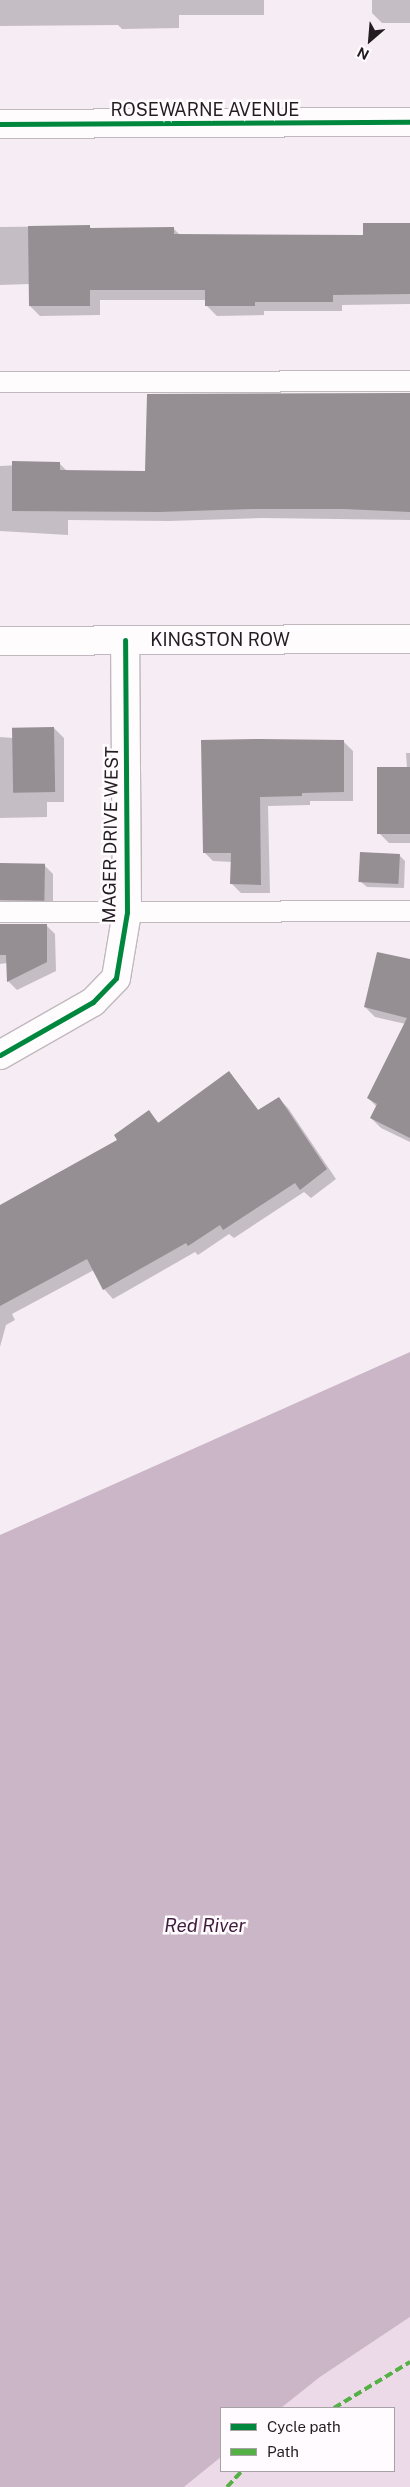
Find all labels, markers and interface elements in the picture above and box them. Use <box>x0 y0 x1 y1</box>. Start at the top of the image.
north arrow <box>345 15 395 65</box>
text: N <box>355 44 372 63</box>
street label: ROSEWARNE AVENUE <box>111 99 299 121</box>
street label: KINGSTON ROW <box>150 629 290 651</box>
street label: MAGER DRIVE WEST <box>99 746 123 924</box>
water label: Red River <box>164 1915 246 1937</box>
legend <box>220 2407 395 2472</box>
text: Cycle path <box>267 2418 341 2435</box>
text: Path <box>267 2443 299 2460</box>

